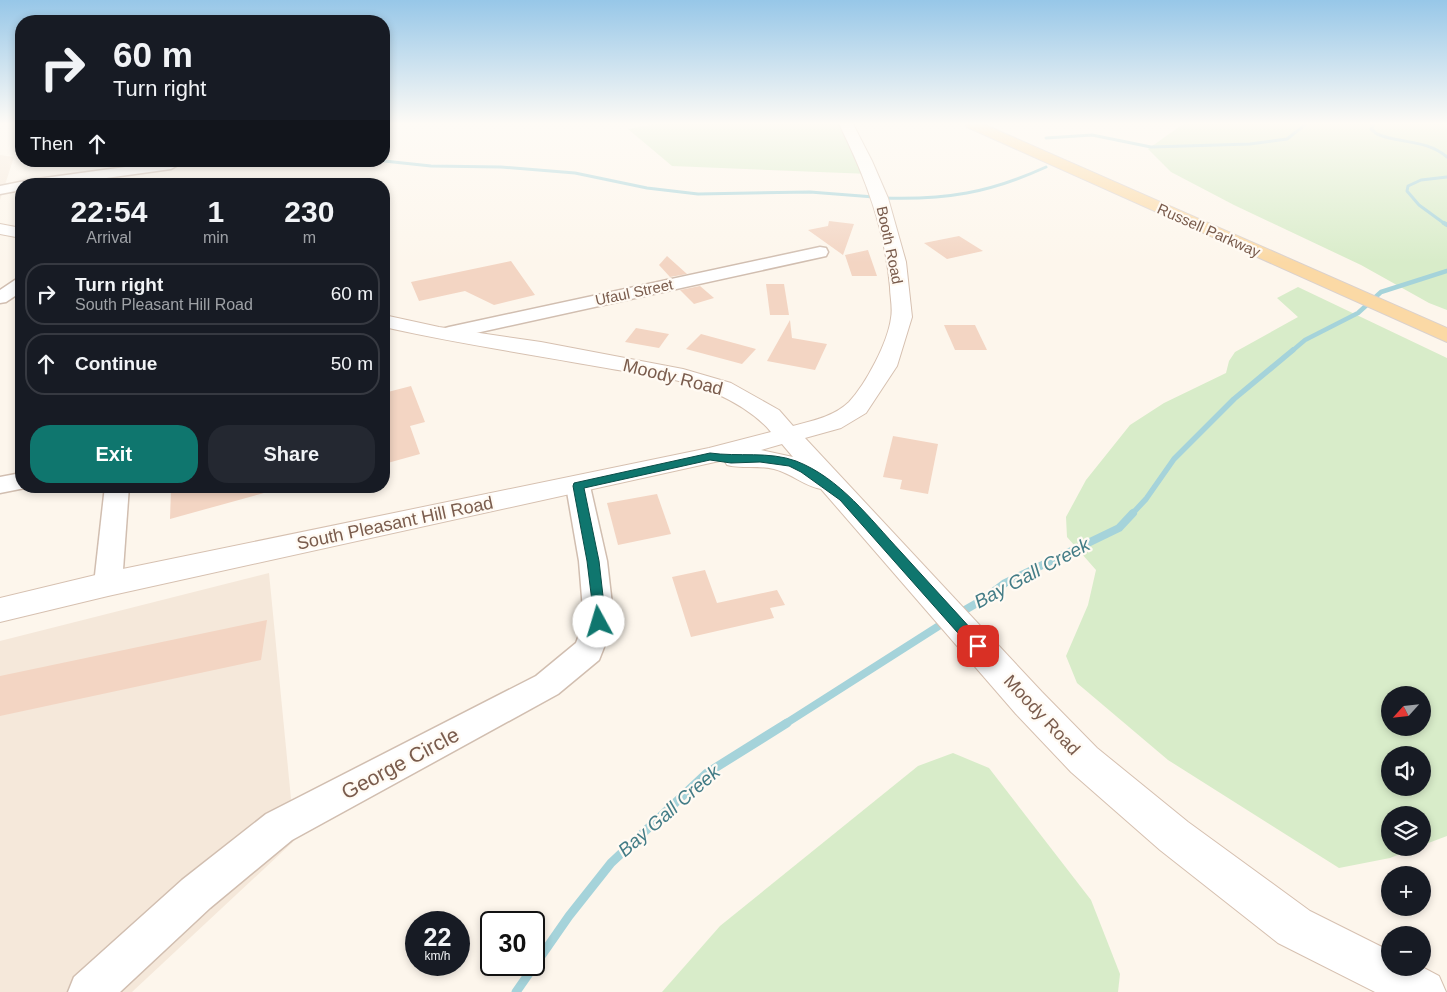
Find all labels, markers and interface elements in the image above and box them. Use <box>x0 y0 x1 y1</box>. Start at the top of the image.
icon: right <box>30 35 95 100</box>
text: 60 m <box>113 35 193 74</box>
text: Turn right <box>113 76 206 101</box>
icon: ahead <box>83 130 111 158</box>
text: Then <box>30 133 73 154</box>
text: 22:54 <box>71 195 147 228</box>
text: 1 <box>207 195 224 228</box>
text: 230 <box>284 195 334 228</box>
street label: Russell Parkway <box>1155 200 1264 261</box>
street label: Booth Road <box>873 204 907 286</box>
text: Arrival <box>86 229 132 246</box>
text: min <box>203 229 229 246</box>
text: m <box>303 229 316 246</box>
text: Turn right <box>75 274 163 295</box>
street label: Ufaul Street <box>593 275 675 309</box>
icon: right <box>32 280 60 308</box>
text: 60 m <box>331 283 373 304</box>
text: South Pleasant Hill Road <box>75 296 253 313</box>
icon: ahead <box>32 350 60 378</box>
text: Continue <box>75 353 157 374</box>
text: 50 m <box>331 353 373 374</box>
street label: Moody Road <box>621 355 725 399</box>
button: Exit <box>30 425 198 483</box>
button: Share <box>208 425 375 483</box>
street label: South Pleasant Hill Road <box>295 492 495 554</box>
water label: Bay Gall Creek <box>971 533 1095 612</box>
position arrow <box>572 595 624 647</box>
pin <box>957 625 999 667</box>
icon: arrive <box>964 632 992 660</box>
street label: Moody Road <box>1000 671 1084 759</box>
north arrow <box>1381 686 1431 736</box>
map controls <box>1381 686 1431 976</box>
street label: George Circle <box>337 722 463 804</box>
button: sound <box>1381 746 1431 796</box>
water label: Bay Gall Creek <box>614 760 725 861</box>
button: layers <box>1381 806 1431 856</box>
button: + <box>1381 866 1431 916</box>
speed limit sign: 30 <box>480 911 545 976</box>
text: 22 <box>424 923 451 951</box>
button: − <box>1381 926 1431 976</box>
text: km/h <box>424 949 451 963</box>

